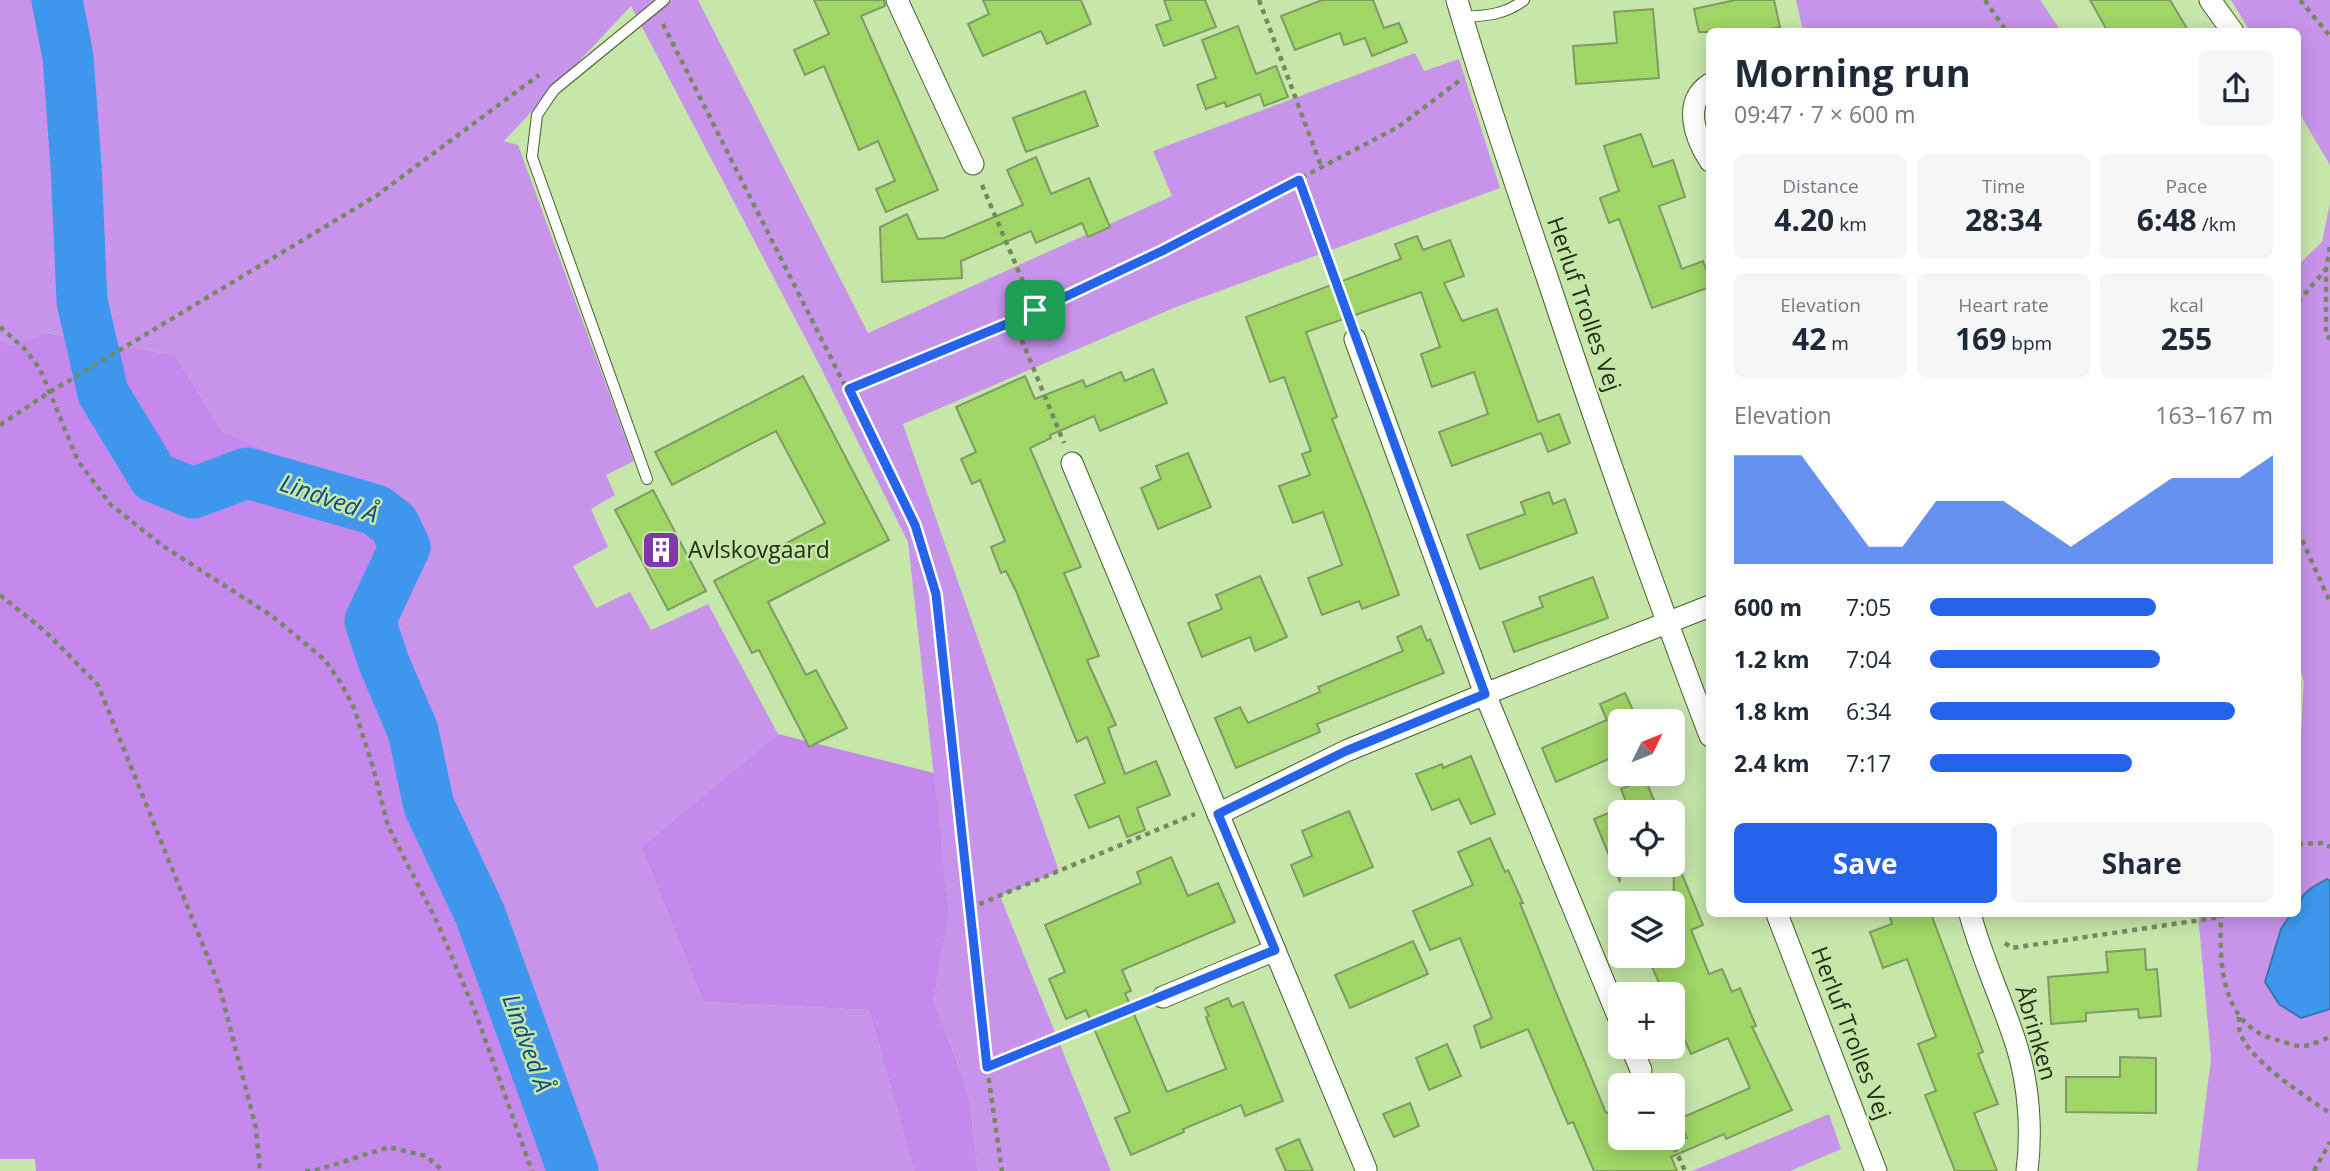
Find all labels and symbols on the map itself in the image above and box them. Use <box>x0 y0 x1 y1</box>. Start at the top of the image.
street label: Herluf Trolles Vej <box>1540 212 1630 395</box>
pin <box>1005 280 1065 340</box>
water label: Lindved Å <box>276 465 383 530</box>
building icon: Avlskovgaard <box>640 529 682 571</box>
place label: Avlskovgaard <box>688 533 830 565</box>
north arrow <box>1608 709 1685 786</box>
street label: Herluf Trolles Vej <box>1804 942 1900 1124</box>
street label: Åbrinken <box>2008 982 2066 1084</box>
water label: Lindved Å <box>495 989 561 1096</box>

